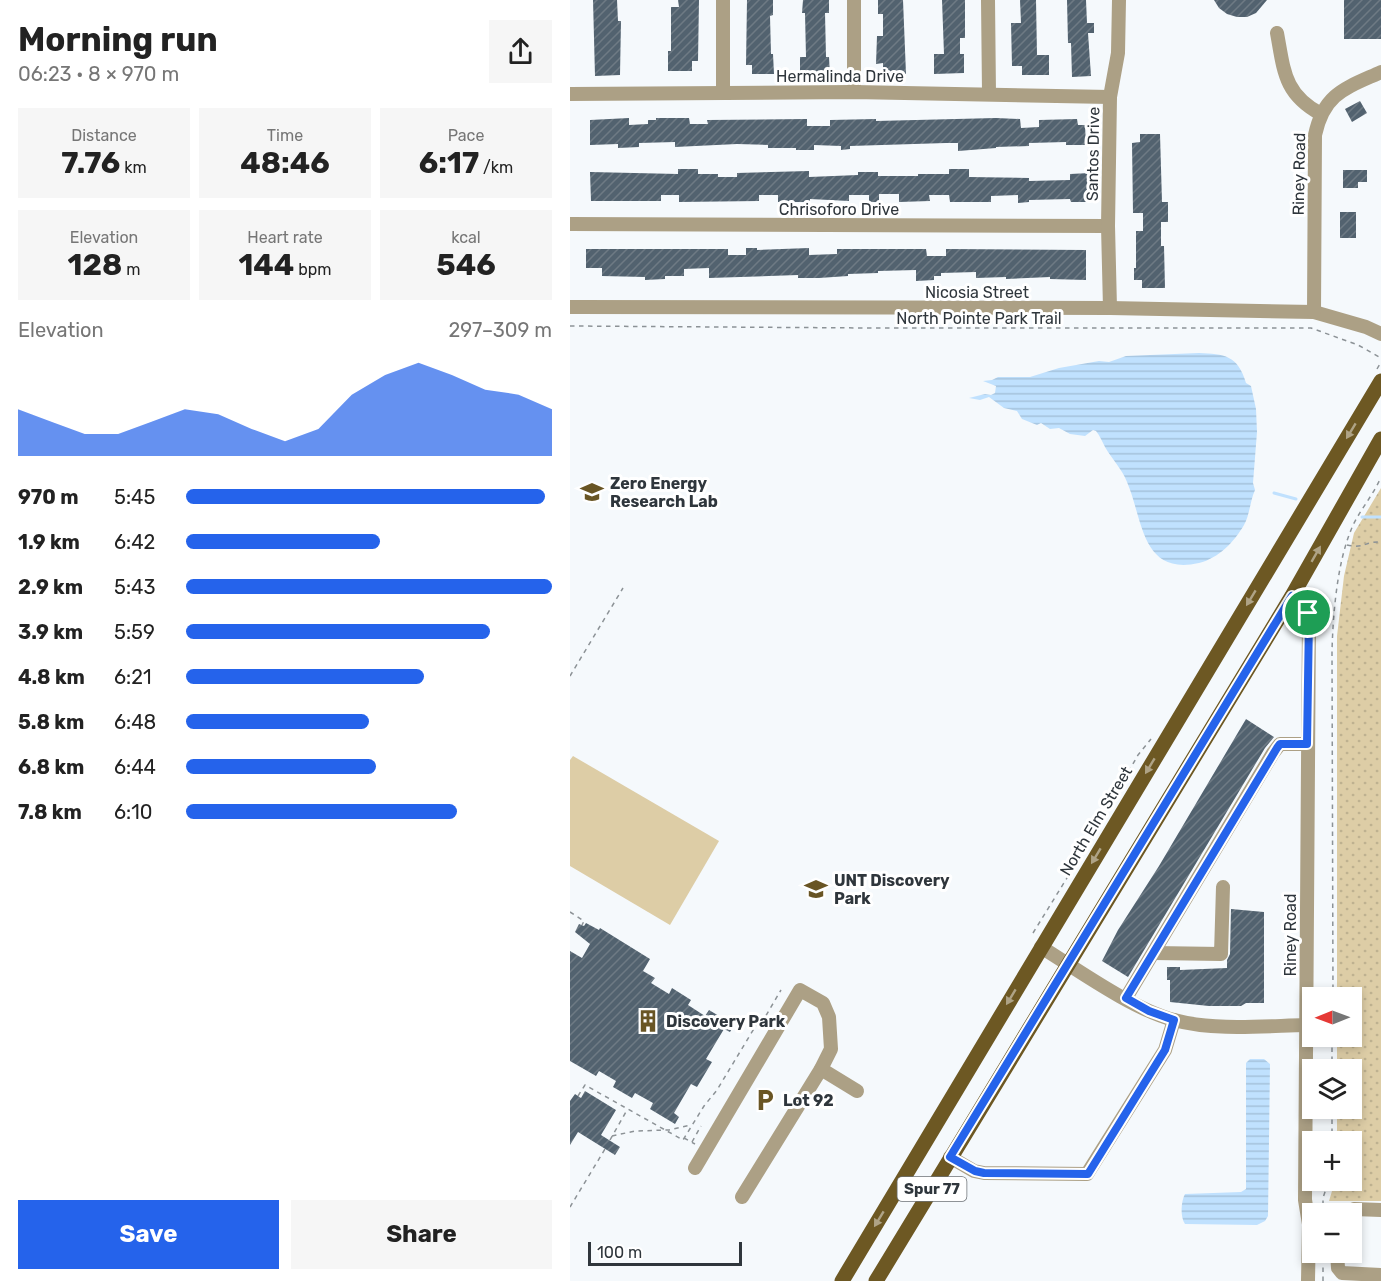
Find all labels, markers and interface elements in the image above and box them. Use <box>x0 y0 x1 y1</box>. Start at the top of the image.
text: Morning run <box>18 20 218 59</box>
button: share <box>489 20 552 83</box>
text: 06:23 · 8 × 970 m <box>18 62 179 86</box>
street label: Hermalinda Drive <box>776 67 904 86</box>
street label: Santos Drive <box>1083 107 1103 201</box>
text: Distance <box>71 126 137 145</box>
text: Time <box>267 126 303 145</box>
text: Pace <box>448 126 484 145</box>
street label: Riney Road <box>1289 132 1309 216</box>
text: 7.76 <box>61 145 120 181</box>
text: 48:46 <box>240 145 330 181</box>
text: 6:17 <box>419 145 479 181</box>
text: km <box>120 158 147 177</box>
text: /km <box>479 158 513 177</box>
street label: Chrisoforo Drive <box>779 200 899 219</box>
text: Elevation <box>70 228 138 247</box>
text: Heart rate <box>247 228 323 247</box>
text: kcal <box>451 228 481 247</box>
text: 128 <box>68 247 122 283</box>
text: 144 <box>238 247 294 283</box>
text: 546 <box>436 247 496 283</box>
text: m <box>122 260 140 279</box>
text: bpm <box>294 260 332 279</box>
street label: Nicosia Street <box>925 283 1029 302</box>
street label: North Pointe Park Trail <box>896 309 1062 328</box>
text: Elevation <box>18 318 104 342</box>
text: 297–309 m <box>449 318 552 342</box>
one-way arrow <box>1346 423 1356 440</box>
place label: Zero Energy Research Lab <box>610 474 718 511</box>
school or university icon: Zero Energy Research Lab <box>579 479 605 505</box>
text: 970 m <box>18 485 78 509</box>
text: 5:45 <box>114 485 155 509</box>
text: 1.9 km <box>18 530 80 554</box>
text: 6:42 <box>114 530 155 554</box>
one-way arrow <box>1310 546 1321 562</box>
text: 2.9 km <box>18 575 83 599</box>
text: 5:43 <box>114 575 155 599</box>
pin <box>1282 587 1333 638</box>
one-way arrow <box>1245 590 1256 606</box>
icon: arrive <box>1291 596 1324 629</box>
text: 3.9 km <box>18 620 83 644</box>
text: 5:59 <box>114 620 155 644</box>
text: 4.8 km <box>18 665 85 689</box>
text: 6:21 <box>114 665 151 689</box>
text: 5.8 km <box>18 710 84 734</box>
text: 6:48 <box>114 710 156 734</box>
text: 6.8 km <box>18 755 84 779</box>
text: 6:44 <box>114 755 156 779</box>
one-way arrow <box>1145 758 1156 774</box>
street label: North Elm Street <box>1056 763 1136 879</box>
text: 7.8 km <box>18 800 82 824</box>
text: 6:10 <box>114 800 152 824</box>
one-way arrow <box>1091 848 1101 865</box>
place label: UNT Discovery Park <box>834 871 950 908</box>
school or university icon: UNT Discovery Park <box>803 876 829 902</box>
street label: Riney Road <box>1281 894 1300 976</box>
north arrow <box>1302 987 1362 1047</box>
map controls <box>1302 987 1362 1263</box>
one-way arrow <box>1006 989 1017 1005</box>
building icon: Discovery Park <box>635 1008 661 1034</box>
place label: Discovery Park <box>666 1012 786 1031</box>
button: layers <box>1302 1059 1362 1119</box>
parking icon: Lot 92 <box>752 1087 778 1113</box>
place label: Lot 92 <box>783 1091 834 1110</box>
button: + <box>1302 1131 1362 1191</box>
road number: Spur 77 <box>898 1177 967 1201</box>
button: Save <box>18 1200 279 1269</box>
button: Share <box>291 1200 552 1269</box>
button: − <box>1302 1203 1362 1263</box>
one-way arrow <box>874 1211 885 1227</box>
scale bar <box>588 1239 742 1266</box>
text: 100 m <box>597 1243 642 1262</box>

